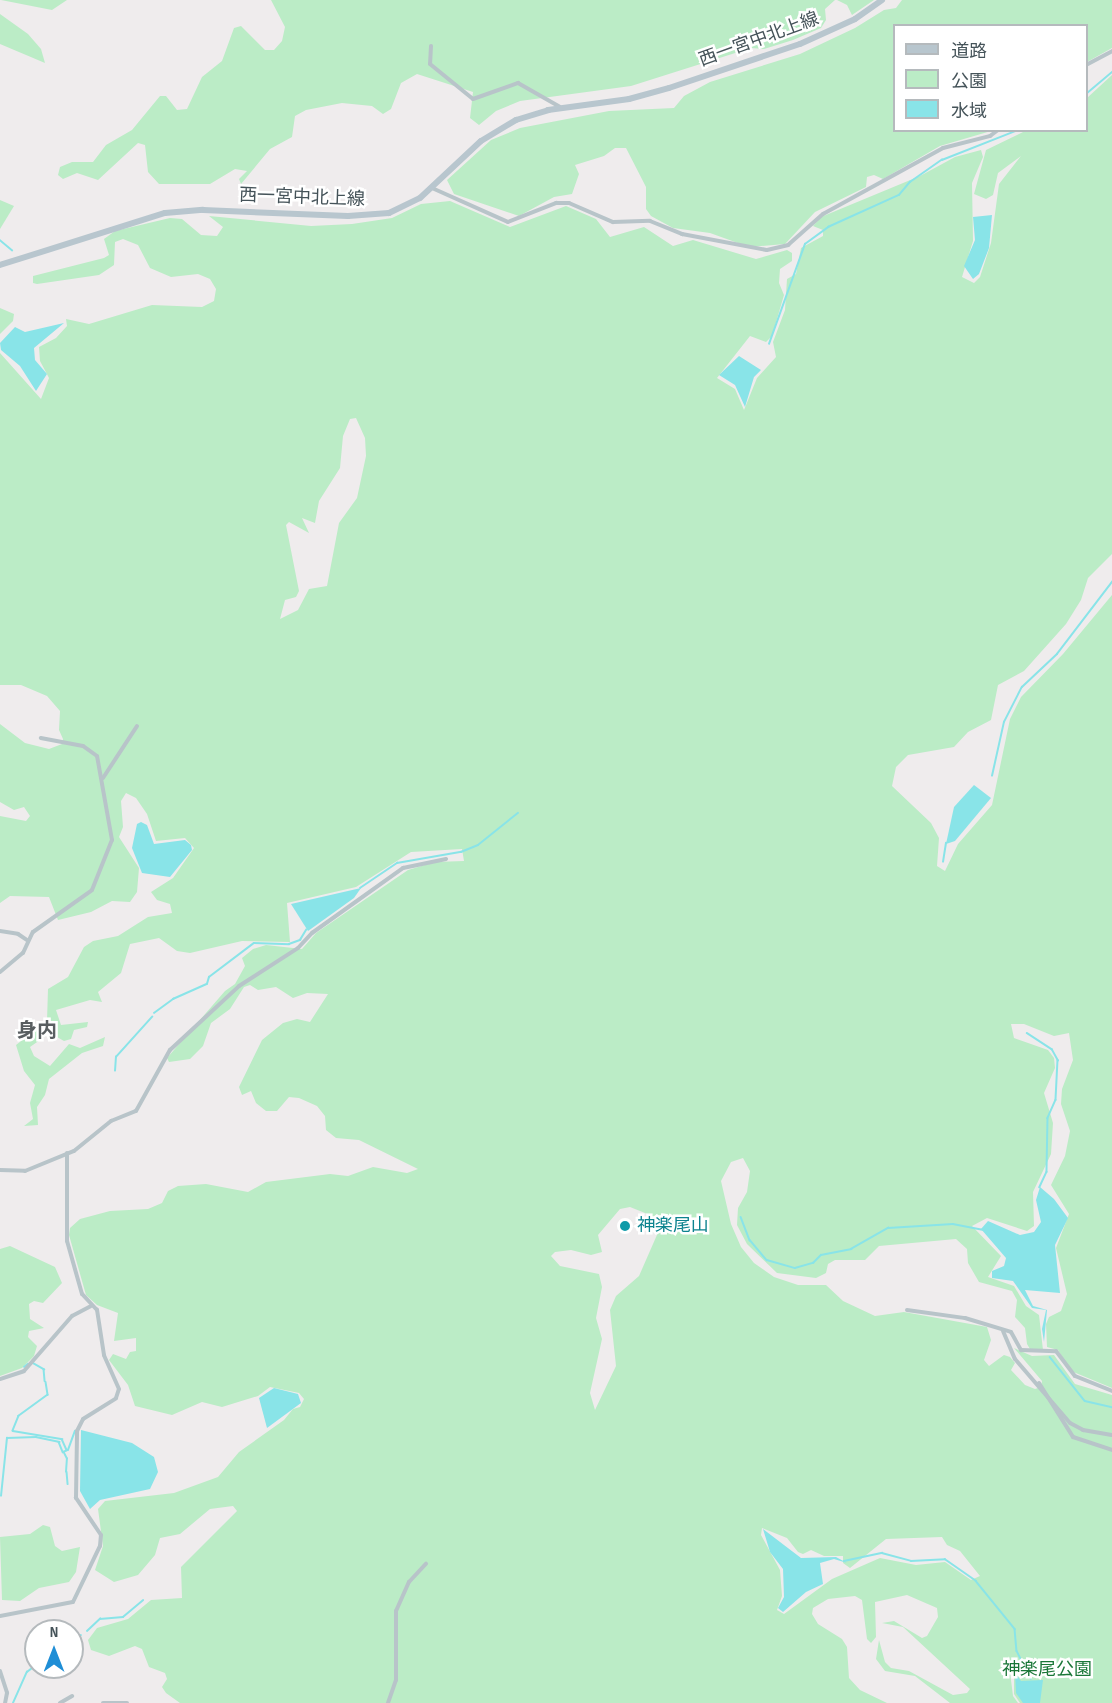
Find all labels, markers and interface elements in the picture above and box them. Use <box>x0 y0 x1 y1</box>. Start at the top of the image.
street label: 西一宮中北上線 <box>696 8 822 72</box>
legend <box>893 24 1088 132</box>
text: 道路 <box>951 41 987 62</box>
text: 公園 <box>951 71 987 92</box>
text: 水域 <box>951 101 987 122</box>
street label: 西一宮中北上線 <box>239 185 365 211</box>
district label: 身内 <box>17 1019 57 1043</box>
place label: 神楽尾山 <box>637 1215 709 1237</box>
marker: 神楽尾山 <box>618 1219 632 1233</box>
north arrow <box>24 1619 84 1679</box>
text: N <box>50 1623 58 1642</box>
park label: 神楽尾公園 <box>1002 1659 1092 1681</box>

